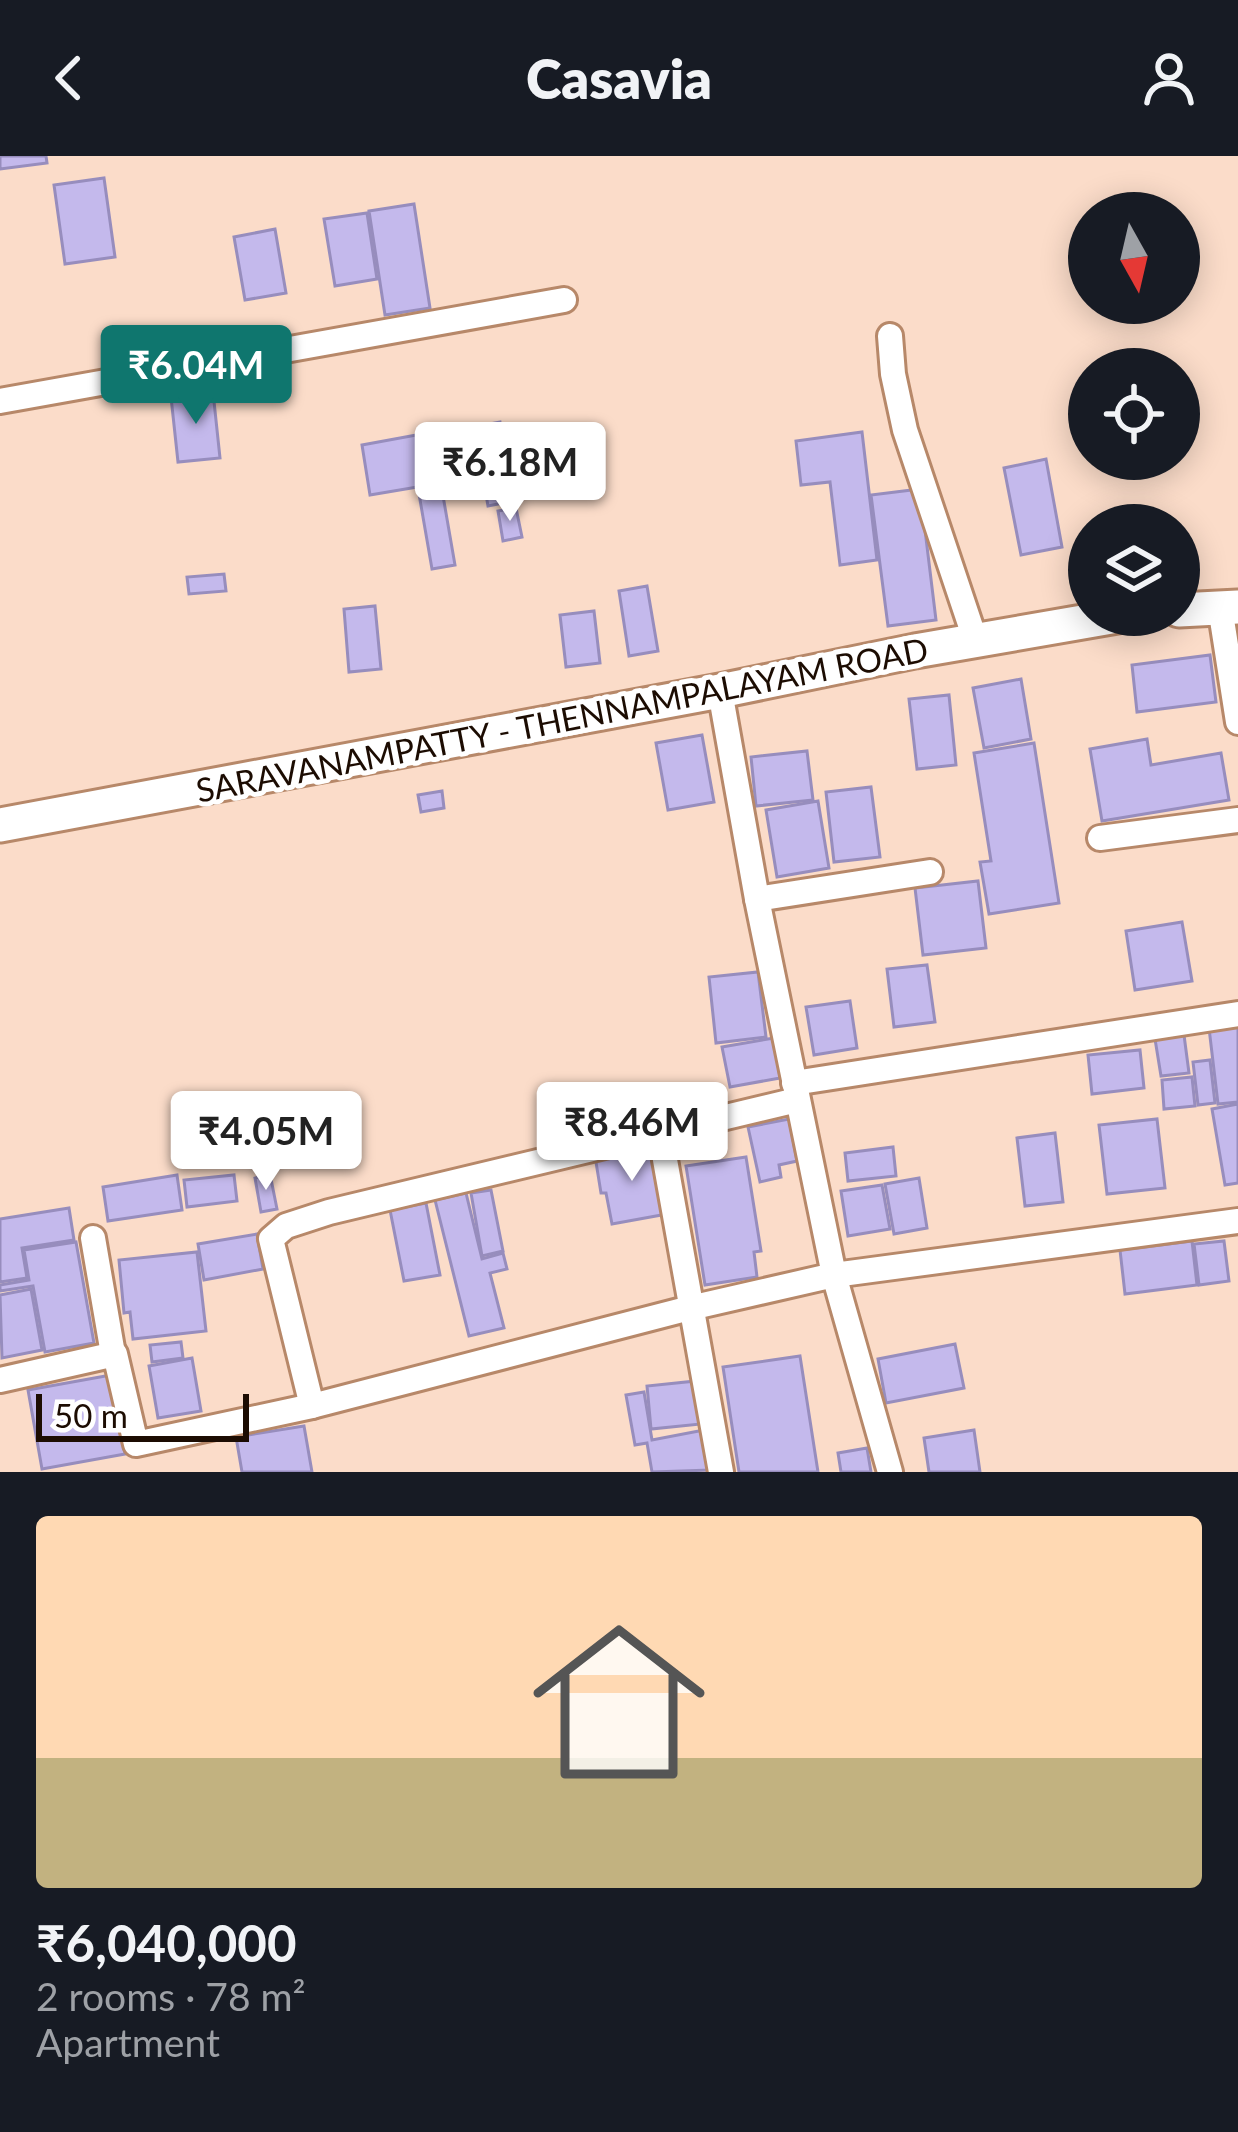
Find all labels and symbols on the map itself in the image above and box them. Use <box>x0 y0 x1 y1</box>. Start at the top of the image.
north arrow <box>1068 192 1200 324</box>
pin: ₹6.04M <box>98 325 294 427</box>
pin: ₹6.18M <box>412 422 608 524</box>
street label: SARAVANAMPATTY - THENNAMPALAYAM ROAD <box>192 628 931 810</box>
pin: ₹8.46M <box>534 1082 730 1184</box>
pin: ₹4.05M <box>168 1091 364 1193</box>
scale bar <box>36 1388 249 1441</box>

